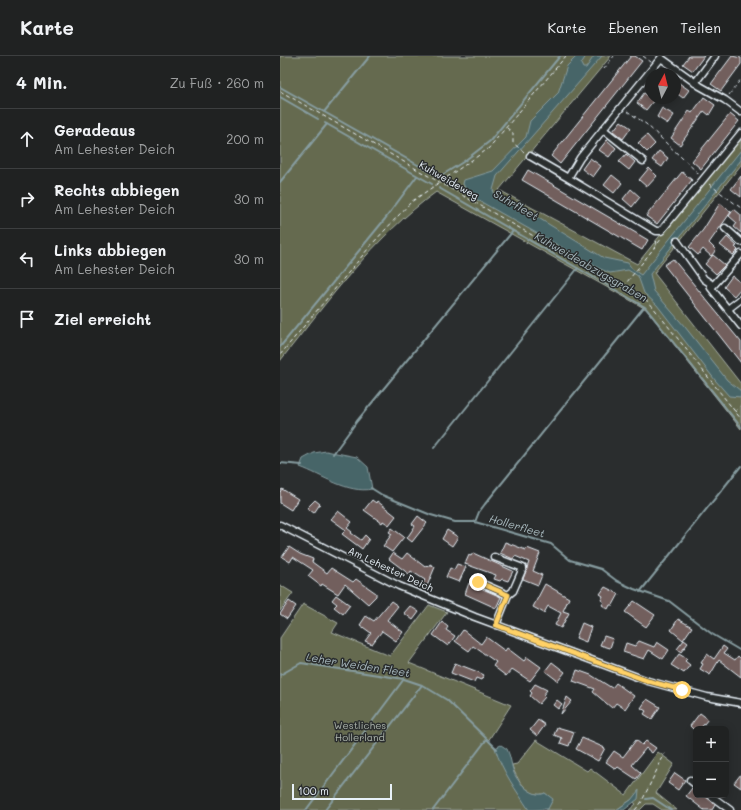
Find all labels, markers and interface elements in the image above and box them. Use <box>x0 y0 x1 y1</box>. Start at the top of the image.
text: Karte <box>20 15 74 40</box>
text: Karte <box>547 18 587 37</box>
text: Ebenen <box>609 18 658 37</box>
text: Teilen <box>680 18 721 37</box>
north arrow <box>645 68 681 104</box>
text: 4 Min. <box>16 71 67 93</box>
text: Zu Fuß · 260 m <box>170 74 264 91</box>
text: Geradeaus <box>54 120 135 140</box>
icon: ahead <box>16 128 38 150</box>
text: 200 m <box>226 130 264 147</box>
text: Am Lehester Deich <box>54 140 174 157</box>
street label: Kuhweideweg <box>417 157 481 203</box>
text: Rechts abbiegen <box>54 180 179 200</box>
water label: Suhrfleet <box>491 186 542 223</box>
icon: right <box>16 188 38 210</box>
text: 30 m <box>234 190 264 207</box>
text: Am Lehester Deich <box>54 200 174 217</box>
water label: Kuhweideabzugsgraben <box>532 228 650 305</box>
text: Links abbiegen <box>54 240 166 260</box>
icon: left <box>16 248 38 270</box>
text: 30 m <box>234 250 264 267</box>
text: Am Lehester Deich <box>54 260 174 277</box>
icon: arrive <box>16 308 38 330</box>
text: Ziel erreicht <box>54 309 151 329</box>
water label: Hollerfleet <box>487 510 547 541</box>
street label: Am Lehester Deich <box>346 543 436 595</box>
route end <box>469 573 487 591</box>
water label: Leher Weiden Fleet <box>305 649 411 680</box>
route start <box>673 681 691 699</box>
park label: Westliches Hollerland <box>334 718 386 744</box>
map controls <box>693 726 729 798</box>
button: + <box>693 726 729 762</box>
button: − <box>693 762 729 798</box>
scale bar <box>292 782 392 801</box>
text: 100 m <box>298 783 329 798</box>

